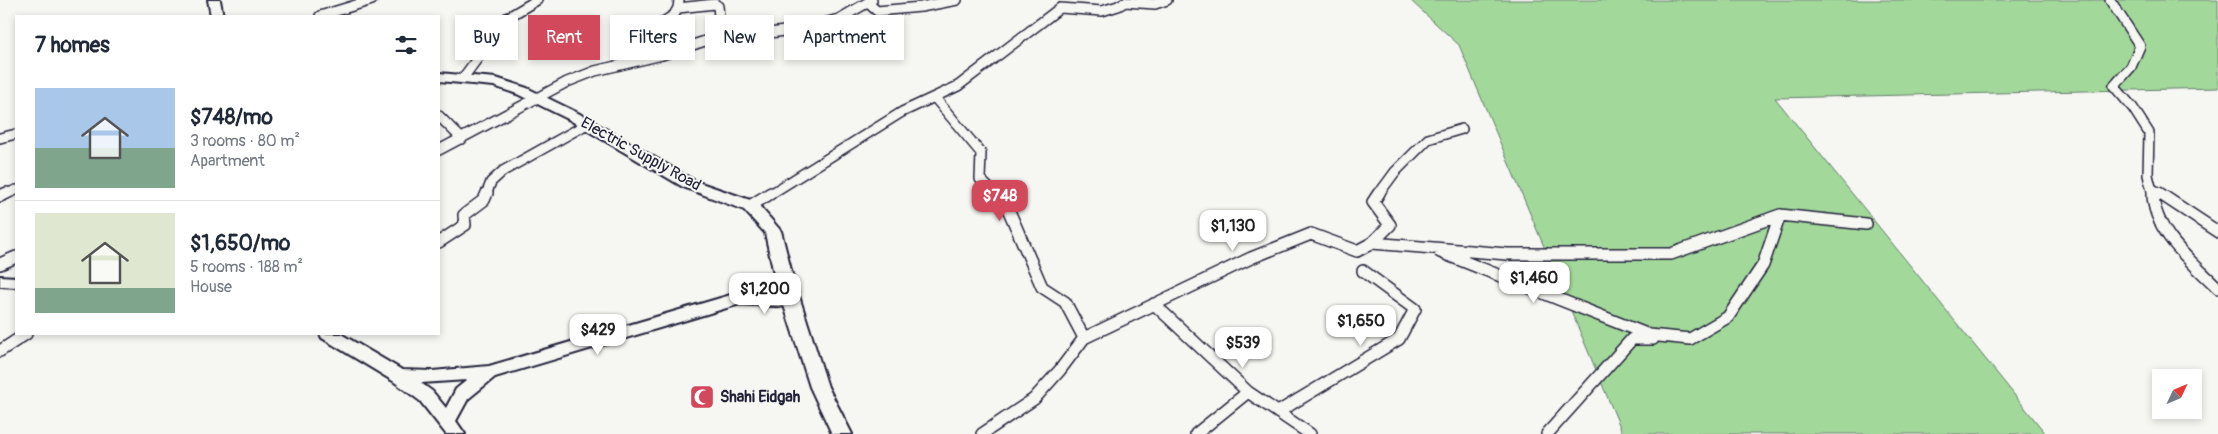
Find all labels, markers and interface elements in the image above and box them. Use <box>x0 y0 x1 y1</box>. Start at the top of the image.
chip: Buy <box>455 15 518 60</box>
chip: Rent <box>528 15 600 60</box>
chip: Filters <box>610 15 695 60</box>
chip: New <box>705 15 774 60</box>
chip: Apartment <box>784 15 904 60</box>
icon: filters <box>392 31 420 59</box>
text: 7 homes <box>35 32 110 59</box>
text: $748/mo <box>190 104 273 131</box>
icon: home <box>75 108 135 168</box>
street label: Electric Supply Road <box>577 113 705 195</box>
text: 3 rooms · 80 m² <box>190 131 300 151</box>
text: Apartment <box>190 151 265 171</box>
pin: $748 <box>970 180 1030 222</box>
text: $748 <box>983 186 1017 206</box>
pin: $1,130 <box>1192 210 1274 252</box>
text: $1,130 <box>1210 216 1256 236</box>
text: $1,650/mo <box>190 230 290 257</box>
icon: home <box>75 233 135 293</box>
text: 5 rooms · 188 m² <box>190 257 303 277</box>
pin: $1,460 <box>1493 262 1575 304</box>
text: $1,460 <box>1510 268 1558 288</box>
pin: $1,200 <box>724 272 806 315</box>
text: House <box>190 277 232 297</box>
text: $1,200 <box>740 279 790 299</box>
pin: $1,650 <box>1320 304 1402 347</box>
text: $1,650 <box>1337 311 1385 331</box>
pin: $429 <box>568 314 628 356</box>
text: $429 <box>580 320 616 340</box>
pin: $539 <box>1213 326 1273 369</box>
text: $539 <box>1226 333 1260 353</box>
north arrow <box>2152 369 2202 419</box>
map controls <box>2152 369 2202 419</box>
mosque icon: Shahi Eidgah <box>689 384 715 410</box>
place label: Shahi Eidgah <box>720 387 801 407</box>

